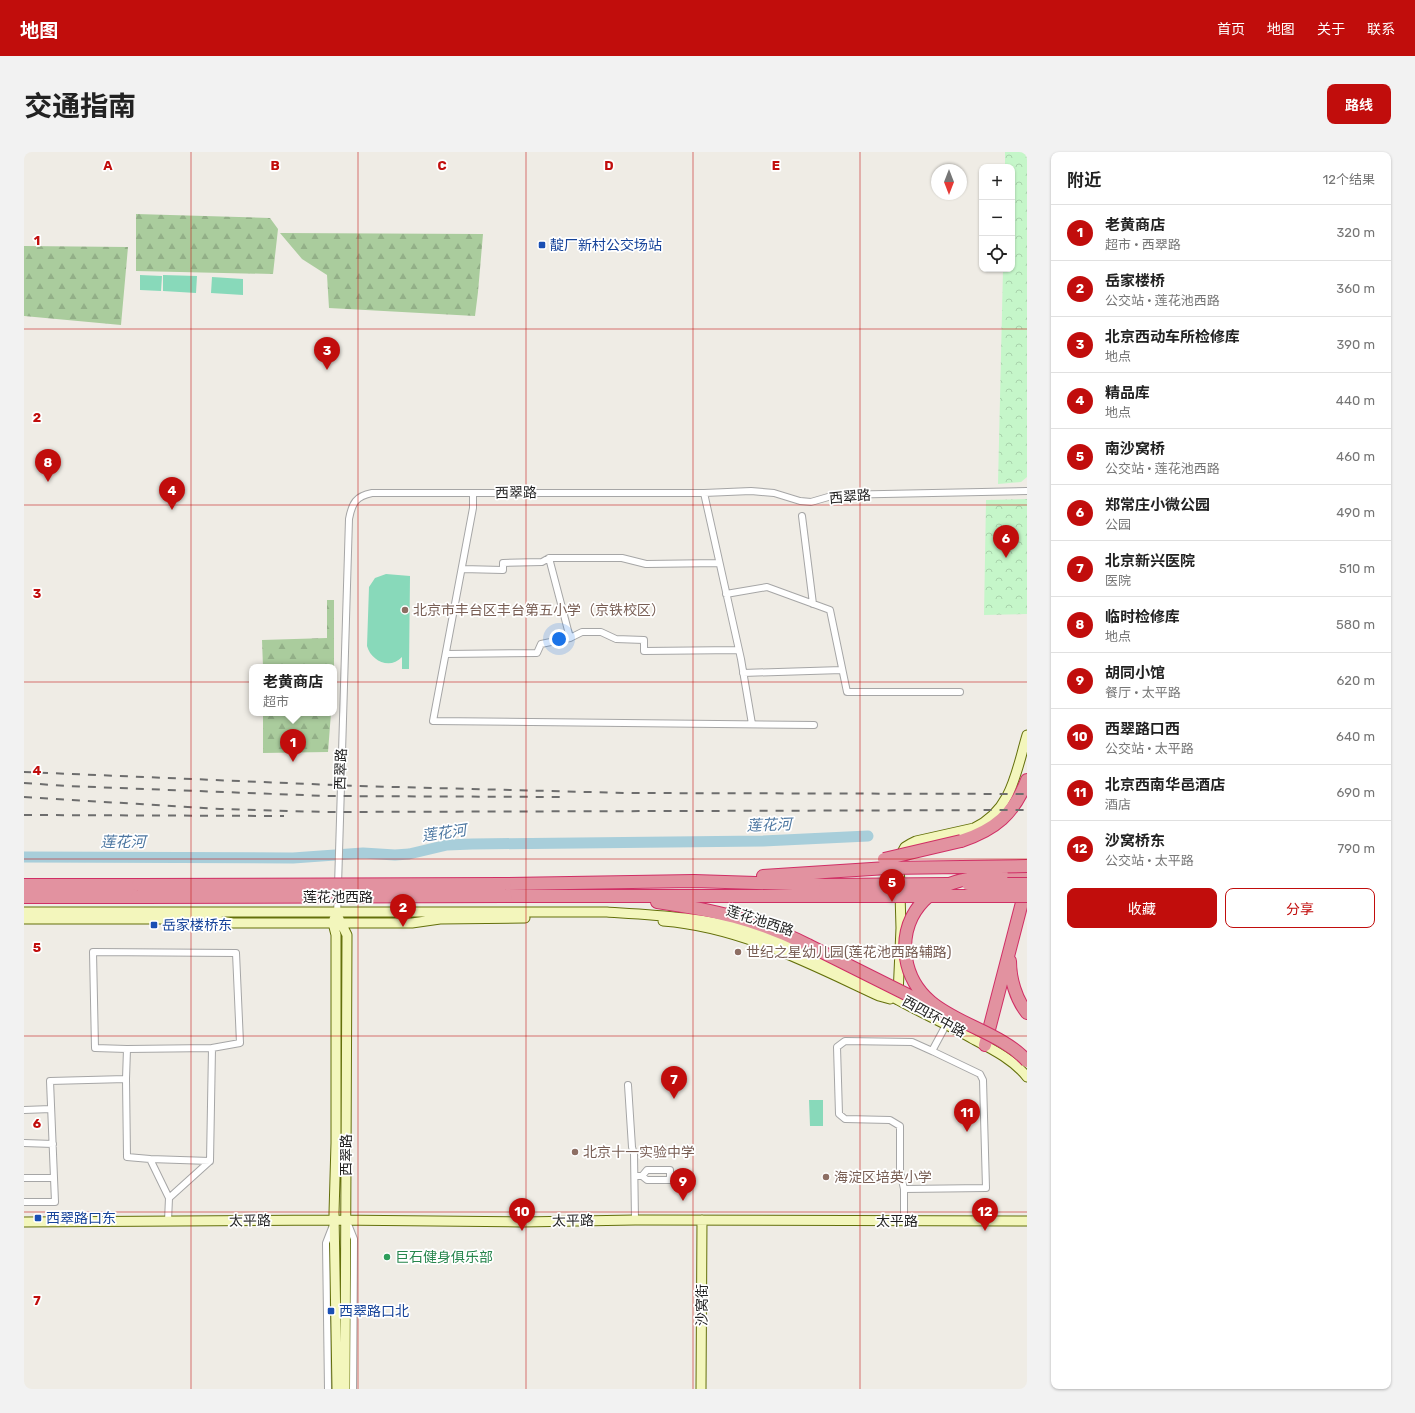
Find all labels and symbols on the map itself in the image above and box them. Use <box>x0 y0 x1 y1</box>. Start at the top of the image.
text: A <box>103 158 113 173</box>
text: B <box>270 158 280 173</box>
text: C <box>437 158 447 173</box>
text: D <box>604 158 614 173</box>
text: E <box>772 158 780 173</box>
north arrow <box>931 164 967 200</box>
text: 1 <box>34 233 40 248</box>
place label: 靛厂新村公交场站 <box>550 237 662 254</box>
marker: 靛厂新村公交场站 <box>537 240 547 250</box>
pin: 3 <box>314 337 340 370</box>
text: 2 <box>33 410 41 425</box>
pin: 8 <box>35 449 61 482</box>
pin: 4 <box>159 477 185 510</box>
street label: 西翠路 <box>495 484 537 502</box>
street label: 西翠路 <box>828 487 872 507</box>
pin: 6 <box>993 525 1019 558</box>
text: 3 <box>33 586 42 601</box>
place label: 北京市丰台区丰台第五小学（京铁校区） <box>413 602 665 619</box>
marker: 北京市丰台区丰台第五小学（京铁校区） <box>400 605 410 615</box>
your location <box>549 629 569 649</box>
pin: 1 <box>280 729 306 762</box>
street label: 西翠路 <box>332 748 350 790</box>
text: 4 <box>33 763 42 778</box>
water label: 莲花河 <box>746 815 795 835</box>
water label: 莲花河 <box>420 821 470 845</box>
water label: 莲花河 <box>100 833 148 851</box>
pin: 5 <box>879 869 905 902</box>
street label: 莲花池西路 <box>303 889 373 906</box>
pin: 2 <box>390 894 416 927</box>
street label: 莲花池西路 <box>724 902 796 940</box>
place label: 岳家楼桥东 <box>162 917 232 934</box>
marker: 岳家楼桥东 <box>149 920 159 930</box>
text: 5 <box>33 940 41 955</box>
place label: 世纪之星幼儿园(莲花池西路辅路) <box>746 944 952 961</box>
marker: 世纪之星幼儿园(莲花池西路辅路) <box>733 947 743 957</box>
street label: 西四环中路 <box>899 993 969 1041</box>
pin: 7 <box>661 1066 687 1099</box>
pin: 11 <box>954 1099 980 1132</box>
text: 6 <box>33 1116 42 1131</box>
street label: 西翠路 <box>338 1134 355 1176</box>
place label: 北京十一实验中学 <box>583 1144 695 1161</box>
marker: 北京十一实验中学 <box>570 1147 580 1157</box>
pin: 9 <box>670 1168 696 1201</box>
place label: 海淀区培英小学 <box>834 1169 932 1186</box>
marker: 海淀区培英小学 <box>821 1172 831 1182</box>
pin: 10 <box>509 1198 535 1231</box>
pin: 12 <box>972 1198 998 1231</box>
place label: 西翠路口东 <box>46 1210 116 1227</box>
street label: 太平路 <box>229 1212 271 1230</box>
street label: 太平路 <box>552 1212 594 1230</box>
marker: 西翠路口东 <box>33 1213 43 1223</box>
street label: 太平路 <box>876 1213 918 1230</box>
place label: 巨石健身俱乐部 <box>395 1249 493 1266</box>
marker: 巨石健身俱乐部 <box>382 1252 392 1262</box>
street label: 沙窝街 <box>694 1284 711 1326</box>
text: 7 <box>33 1293 41 1308</box>
place label: 西翠路口北 <box>339 1303 409 1320</box>
marker: 西翠路口北 <box>326 1306 336 1316</box>

